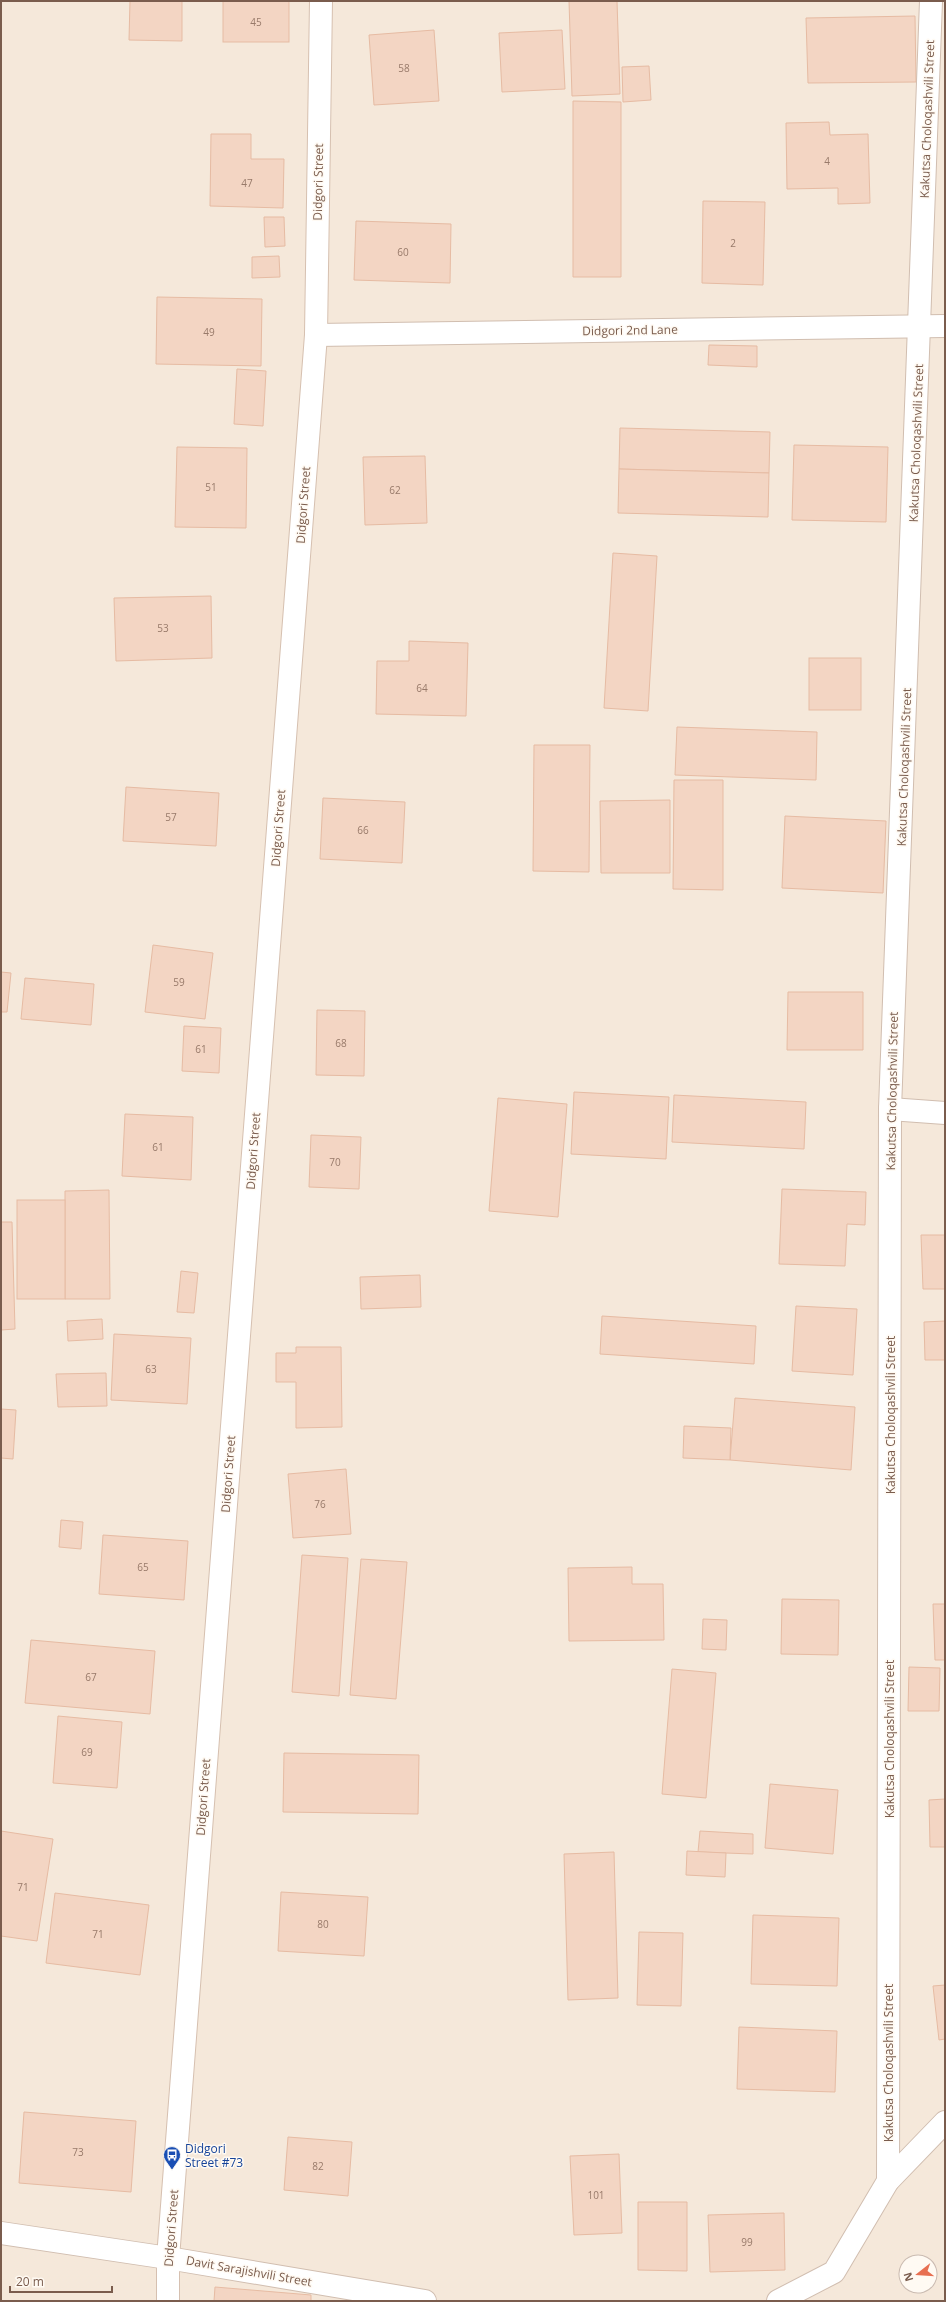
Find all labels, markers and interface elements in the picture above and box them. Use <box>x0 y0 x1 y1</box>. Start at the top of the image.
house number: 45 <box>250 15 262 29</box>
street label: Kakutsa Choloqashvili Street <box>916 39 938 199</box>
house number: 58 <box>398 61 410 75</box>
street label: Didgori Street <box>309 143 327 221</box>
house number: 4 <box>824 154 830 168</box>
house number: 47 <box>241 176 253 190</box>
house number: 2 <box>730 236 736 250</box>
house number: 60 <box>397 245 409 259</box>
street label: Didgori 2nd Lane <box>582 321 678 339</box>
house number: 49 <box>203 325 215 339</box>
street label: Kakutsa Choloqashvili Street <box>905 363 927 523</box>
street label: Didgori Street <box>292 466 314 544</box>
house number: 51 <box>205 480 217 494</box>
house number: 62 <box>389 483 401 497</box>
house number: 53 <box>157 621 169 635</box>
house number: 64 <box>416 681 428 695</box>
street label: Kakutsa Choloqashvili Street <box>893 687 915 847</box>
street label: Didgori Street <box>267 789 289 867</box>
house number: 57 <box>165 810 177 824</box>
house number: 66 <box>357 823 369 837</box>
house number: 59 <box>173 975 185 989</box>
street label: Kakutsa Choloqashvili Street <box>882 1012 902 1170</box>
house number: 68 <box>335 1036 347 1050</box>
house number: 61 <box>195 1042 207 1056</box>
street label: Didgori Street <box>242 1112 264 1190</box>
house number: 61 <box>152 1140 164 1154</box>
house number: 70 <box>329 1155 341 1169</box>
street label: Kakutsa Choloqashvili Street <box>882 1336 899 1494</box>
house number: 63 <box>145 1362 157 1376</box>
street label: Didgori Street <box>217 1435 239 1513</box>
house number: 76 <box>314 1497 326 1511</box>
house number: 65 <box>137 1560 149 1574</box>
street label: Kakutsa Choloqashvili Street <box>881 1660 898 1818</box>
house number: 67 <box>85 1670 97 1684</box>
house number: 69 <box>81 1745 93 1759</box>
street label: Didgori Street <box>192 1758 214 1836</box>
house number: 71 <box>17 1880 29 1894</box>
house number: 80 <box>317 1917 329 1931</box>
house number: 71 <box>92 1927 104 1941</box>
street label: Kakutsa Choloqashvili Street <box>880 1984 897 2142</box>
place label: Didgori Street #73 <box>185 2140 243 2171</box>
house number: 73 <box>72 2145 84 2159</box>
bus stop icon: Didgori Street #73 <box>162 2145 182 2170</box>
house number: 82 <box>312 2159 324 2173</box>
house number: 101 <box>587 2188 605 2202</box>
street label: Didgori Street <box>160 2189 182 2267</box>
house number: 99 <box>741 2235 753 2249</box>
street label: Davit Sarajishvili Street <box>185 2252 313 2290</box>
north arrow <box>898 2254 938 2294</box>
scale bar <box>10 2268 112 2294</box>
text: N <box>899 2271 916 2284</box>
text: 20 m <box>16 2273 44 2290</box>

